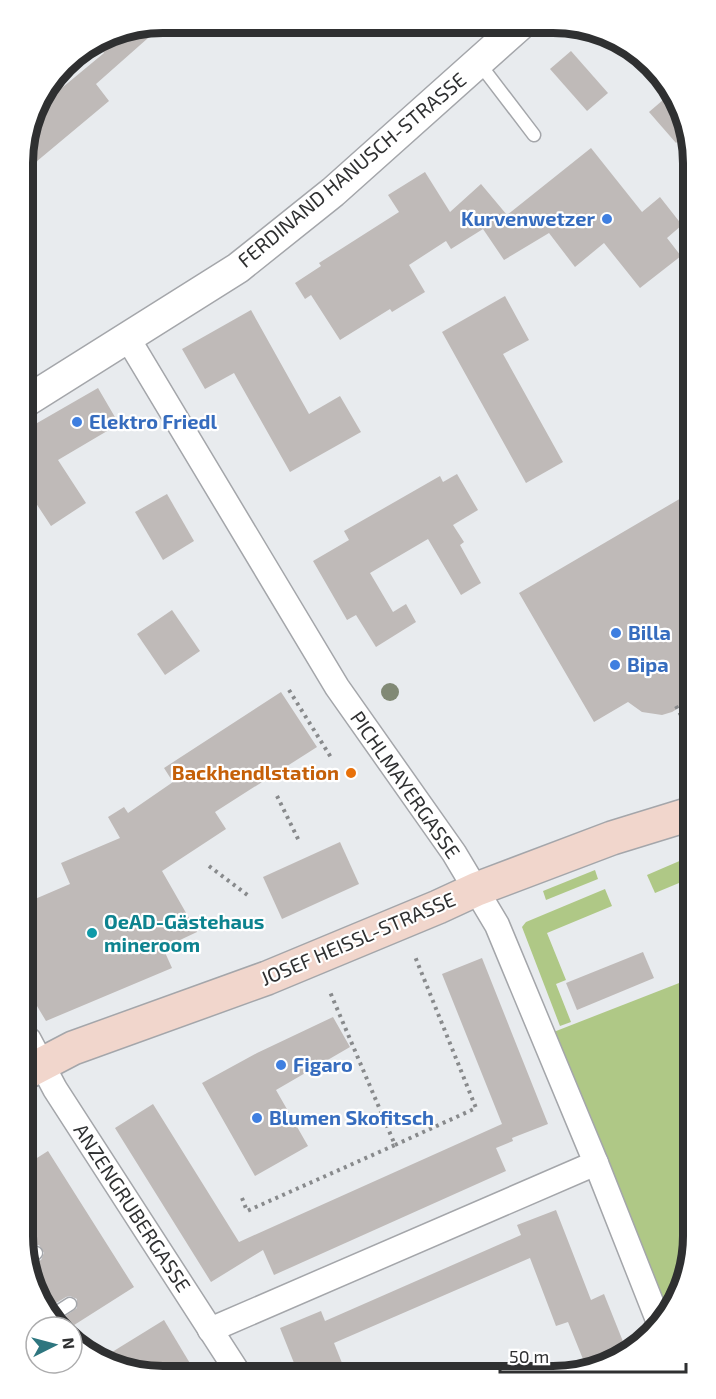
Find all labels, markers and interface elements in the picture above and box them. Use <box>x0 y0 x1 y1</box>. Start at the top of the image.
street label: FERDINAND HANUSCH-STRASSE <box>232 67 470 272</box>
place label: Kurvenwetzer <box>461 206 595 230</box>
marker: Kurvenwetzer <box>600 212 614 226</box>
place label: Elektro Friedl <box>89 409 217 433</box>
marker: Elektro Friedl <box>70 415 84 429</box>
place label: Billa <box>628 620 671 644</box>
marker: Billa <box>609 626 623 640</box>
place label: Bipa <box>627 652 669 676</box>
marker: Bipa <box>608 658 622 672</box>
street label: PICHLMAYERGASSE <box>346 706 466 863</box>
place label: Backhendlstation <box>172 760 339 784</box>
marker: Backhendlstation <box>344 766 358 780</box>
street label: JOSEF HEISSL-STRASSE <box>257 886 459 990</box>
place label: OeAD-Gästehaus mineroom <box>104 909 264 956</box>
marker: OeAD-Gästehaus mineroom <box>85 926 99 940</box>
place label: Figaro <box>293 1052 353 1076</box>
marker: Figaro <box>274 1058 288 1072</box>
place label: Blumen Skofitsch <box>269 1105 434 1129</box>
marker: Blumen Skofitsch <box>250 1111 264 1125</box>
street label: ANZENGRUBERGASSE <box>69 1119 196 1296</box>
north arrow <box>24 1315 84 1375</box>
scale bar <box>500 1336 686 1374</box>
text: N <box>59 1337 79 1350</box>
text: 50 m <box>509 1345 549 1367</box>

